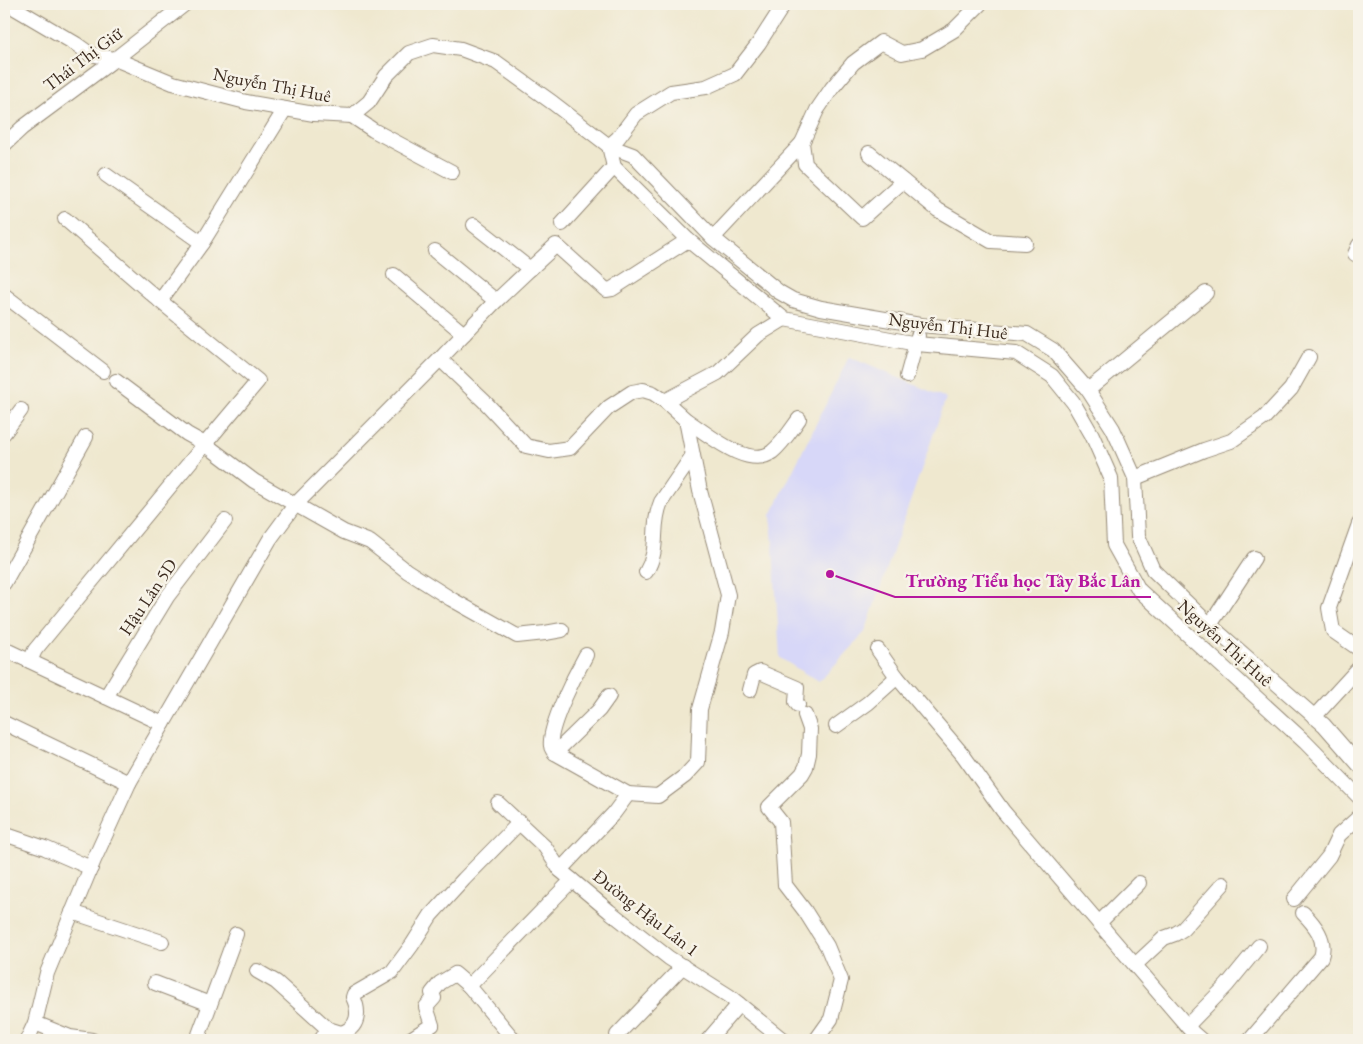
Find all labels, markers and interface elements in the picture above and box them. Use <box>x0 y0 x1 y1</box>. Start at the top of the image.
street label: Thái Thị Giữ <box>38 21 128 96</box>
street label: Nguyễn Thị Huê <box>211 62 333 107</box>
street label: Nguyễn Thị Huê <box>887 307 1009 344</box>
street label: Hậu Lân 5D <box>113 554 182 640</box>
callout: Trường Tiểu học Tây Bắc Lân <box>895 563 1151 597</box>
text: Trường Tiểu học Tây Bắc Lân <box>905 568 1141 593</box>
street label: Nguyễn Thị Huê <box>1173 594 1277 691</box>
street label: Đường Hậu Lân 1 <box>589 864 704 961</box>

